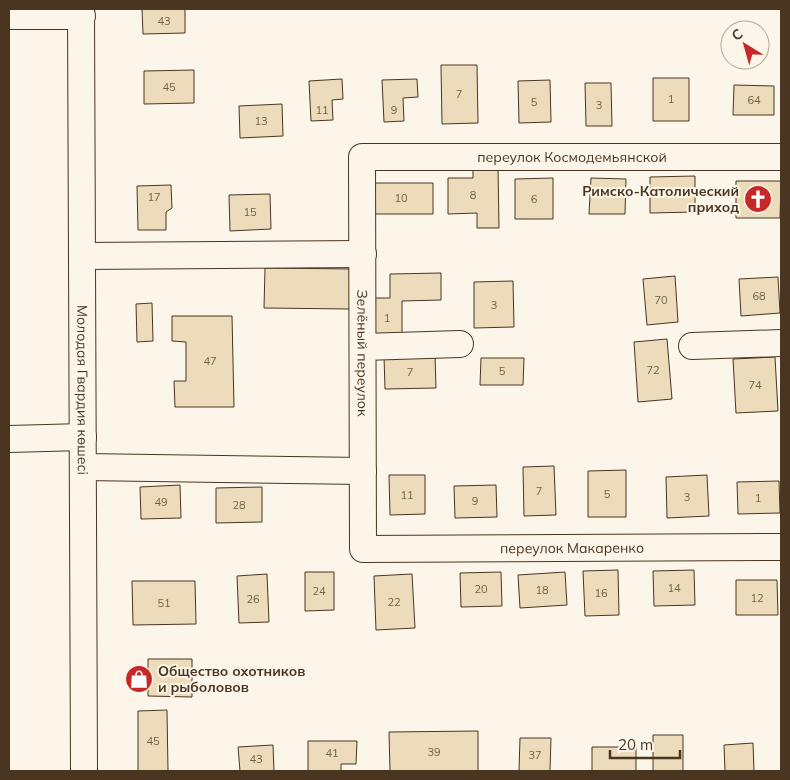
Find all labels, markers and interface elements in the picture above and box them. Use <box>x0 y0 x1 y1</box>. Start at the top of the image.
house number: 43 <box>157 14 171 28</box>
north arrow <box>720 20 770 70</box>
text: С <box>728 25 746 45</box>
house number: 45 <box>162 80 176 94</box>
house number: 7 <box>456 87 462 101</box>
house number: 1 <box>668 92 674 106</box>
house number: 64 <box>747 93 761 107</box>
house number: 5 <box>531 95 538 109</box>
house number: 3 <box>596 98 602 112</box>
house number: 11 <box>315 103 329 117</box>
house number: 9 <box>391 103 397 117</box>
house number: 13 <box>254 114 268 128</box>
street label: переулок Космодемьянской <box>477 148 667 166</box>
place label: Римско-Католический приход <box>582 182 739 216</box>
church icon: Римско-Католический приход <box>743 184 773 214</box>
house number: 8 <box>470 188 477 202</box>
house number: 17 <box>147 190 161 204</box>
house number: 10 <box>394 191 408 205</box>
house number: 6 <box>531 192 538 206</box>
house number: 15 <box>243 205 257 219</box>
street label: Зелёный переулок <box>353 289 372 417</box>
house number: 68 <box>752 289 766 303</box>
house number: 70 <box>654 293 668 307</box>
house number: 3 <box>491 298 497 312</box>
street label: Молодая Гвардия көшесі <box>73 305 92 475</box>
house number: 1 <box>384 311 390 325</box>
house number: 47 <box>203 354 217 368</box>
house number: 72 <box>646 363 660 377</box>
house number: 5 <box>499 364 506 378</box>
house number: 7 <box>407 365 413 379</box>
house number: 74 <box>748 378 762 392</box>
house number: 7 <box>536 484 542 498</box>
house number: 5 <box>604 487 611 501</box>
house number: 11 <box>400 488 414 502</box>
house number: 3 <box>684 490 690 504</box>
house number: 1 <box>755 491 761 505</box>
house number: 9 <box>472 494 478 508</box>
house number: 49 <box>154 495 168 509</box>
house number: 28 <box>232 498 246 512</box>
street label: переулок Макаренко <box>500 539 644 557</box>
house number: 14 <box>667 581 681 595</box>
house number: 20 <box>474 582 488 596</box>
house number: 18 <box>535 583 549 597</box>
house number: 24 <box>312 584 326 598</box>
house number: 16 <box>594 586 608 600</box>
house number: 12 <box>750 591 764 605</box>
house number: 26 <box>246 592 260 606</box>
house number: 22 <box>387 595 401 609</box>
house number: 51 <box>157 596 171 610</box>
place label: Общество охотников и рыболовов <box>158 662 305 696</box>
shop icon: Общество охотников и рыболовов <box>124 664 154 694</box>
scale bar <box>610 728 680 760</box>
house number: 45 <box>146 734 160 748</box>
text: 20 m <box>618 735 653 754</box>
house number: 39 <box>427 745 441 759</box>
house number: 41 <box>325 746 339 760</box>
house number: 37 <box>528 748 542 762</box>
house number: 43 <box>249 752 263 766</box>

